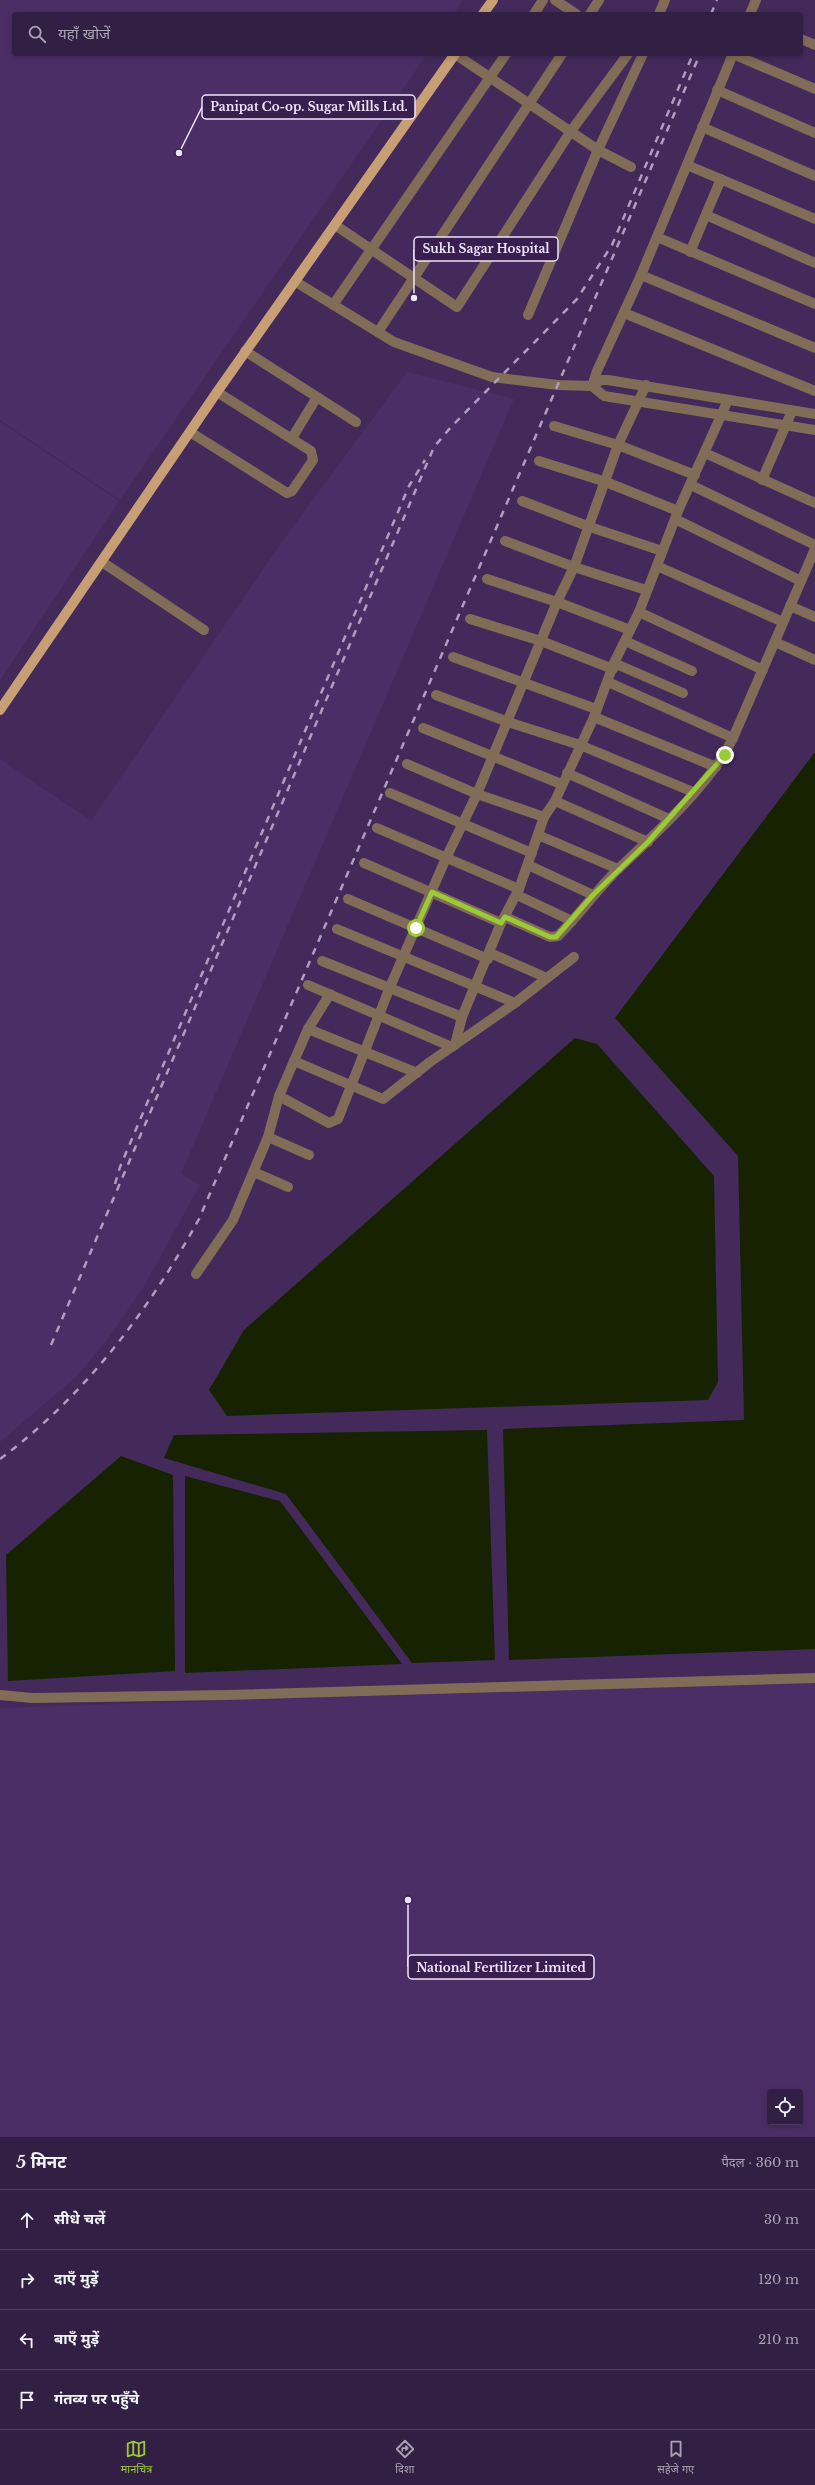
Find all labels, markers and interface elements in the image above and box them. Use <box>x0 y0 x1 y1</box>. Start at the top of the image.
search box <box>12 12 803 56</box>
icon: search <box>26 23 48 45</box>
text: यहाँ खोजें <box>58 24 110 43</box>
callout: Panipat Co-op. Sugar Mills Ltd. <box>202 95 415 119</box>
text: Panipat Co-op. Sugar Mills Ltd. <box>210 99 408 114</box>
callout: Sukh Sagar Hospital <box>414 237 558 261</box>
text: Sukh Sagar Hospital <box>422 241 550 256</box>
route end <box>716 746 734 764</box>
route start <box>407 919 425 937</box>
callout: National Fertilizer Limited <box>408 1955 594 1979</box>
text: National Fertilizer Limited <box>416 1960 587 1975</box>
map controls <box>767 2089 803 2125</box>
button: locate <box>767 2089 803 2125</box>
text: 5 मिनट <box>16 2152 66 2173</box>
text: पैदल · 360 m <box>721 2154 799 2171</box>
icon: ahead <box>16 2209 38 2231</box>
text: सीधे चलें <box>54 2209 105 2228</box>
text: 30 m <box>764 2211 799 2228</box>
icon: right <box>16 2269 38 2291</box>
text: दाएँ मुड़ें <box>54 2269 98 2288</box>
text: 120 m <box>758 2271 799 2288</box>
icon: left <box>16 2329 38 2351</box>
text: बाएँ मुड़ें <box>54 2329 99 2348</box>
text: 210 m <box>758 2331 799 2348</box>
icon: arrive <box>16 2389 38 2411</box>
text: गंतव्य पर पहुँचे <box>54 2389 139 2408</box>
tab: मानचित्र <box>121 2438 152 2477</box>
tab: दिशा <box>394 2438 416 2477</box>
tab: सहेजे गए <box>657 2438 694 2477</box>

